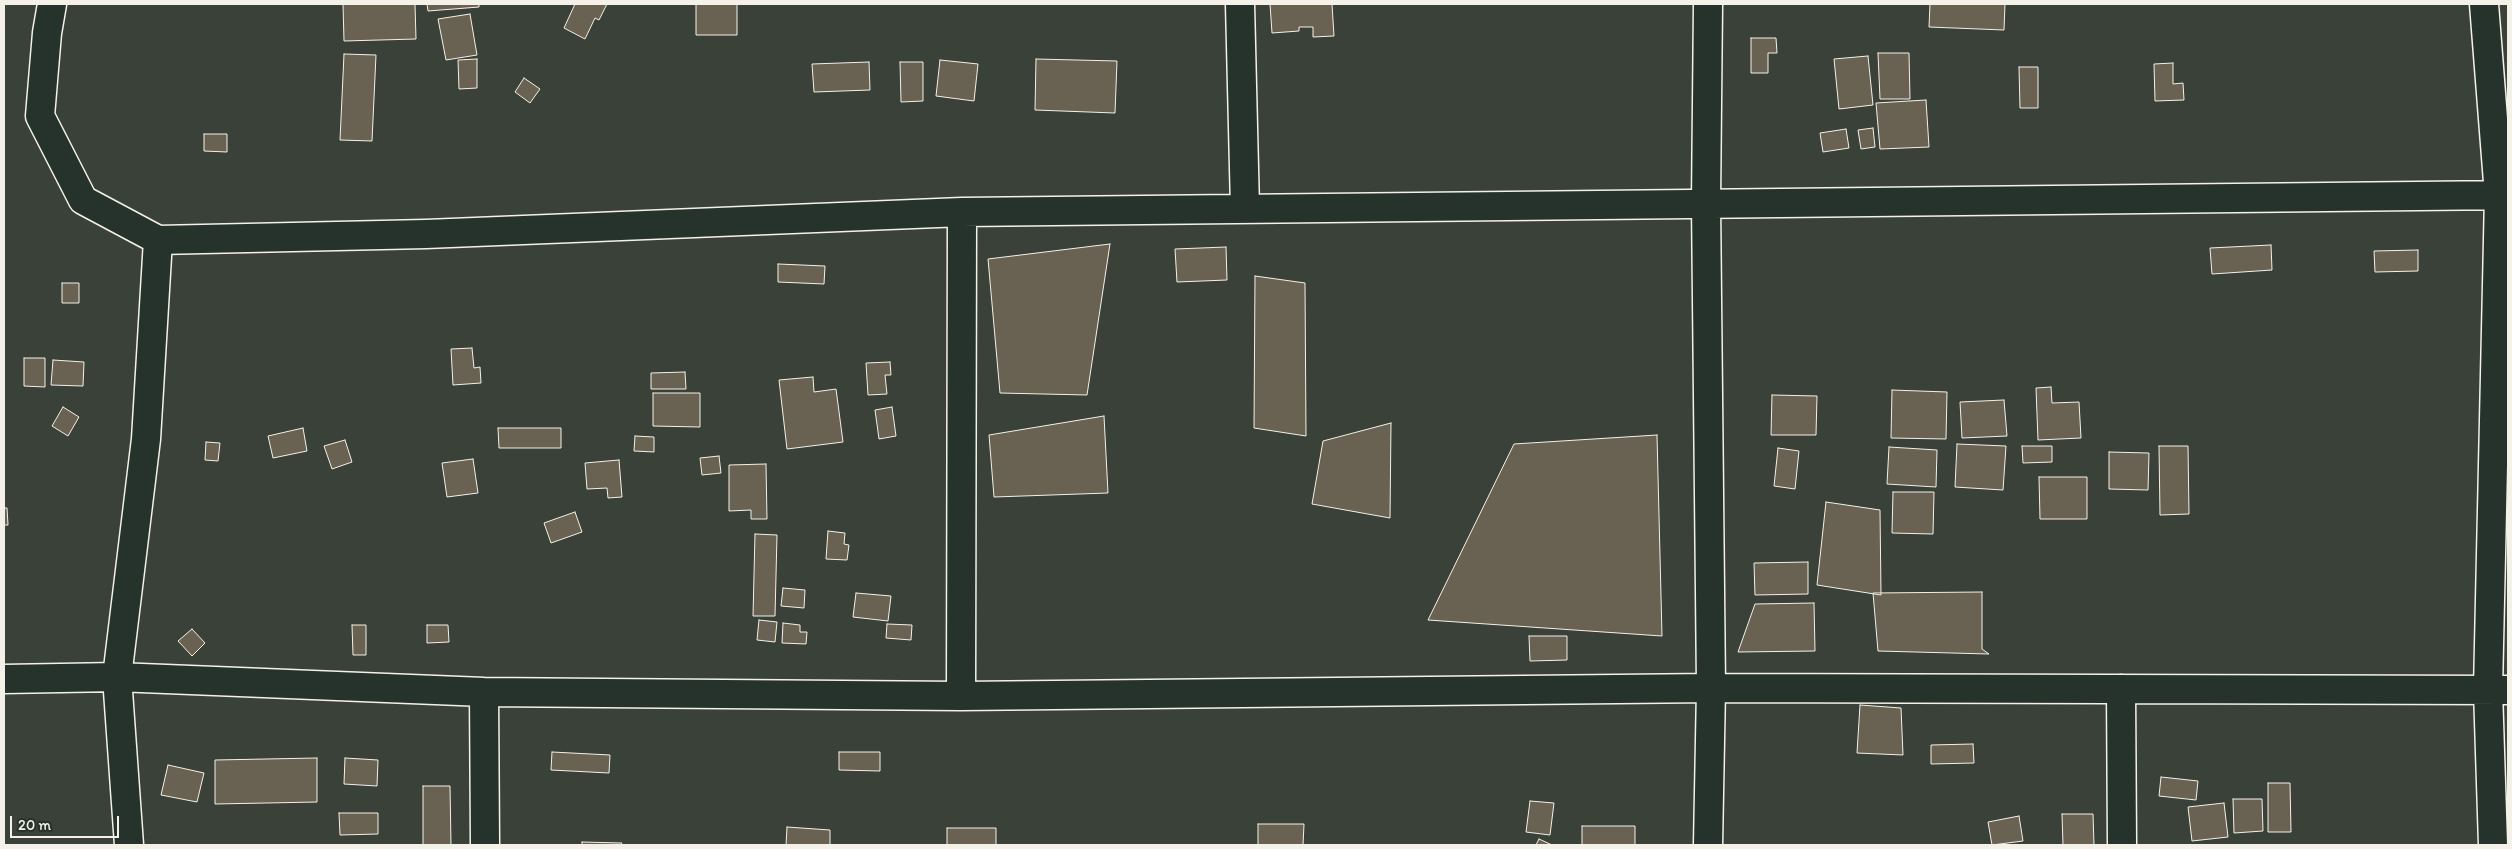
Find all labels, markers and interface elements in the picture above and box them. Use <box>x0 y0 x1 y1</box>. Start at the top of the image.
scale bar <box>12 806 121 838</box>
text: 20 m <box>18 816 51 834</box>

